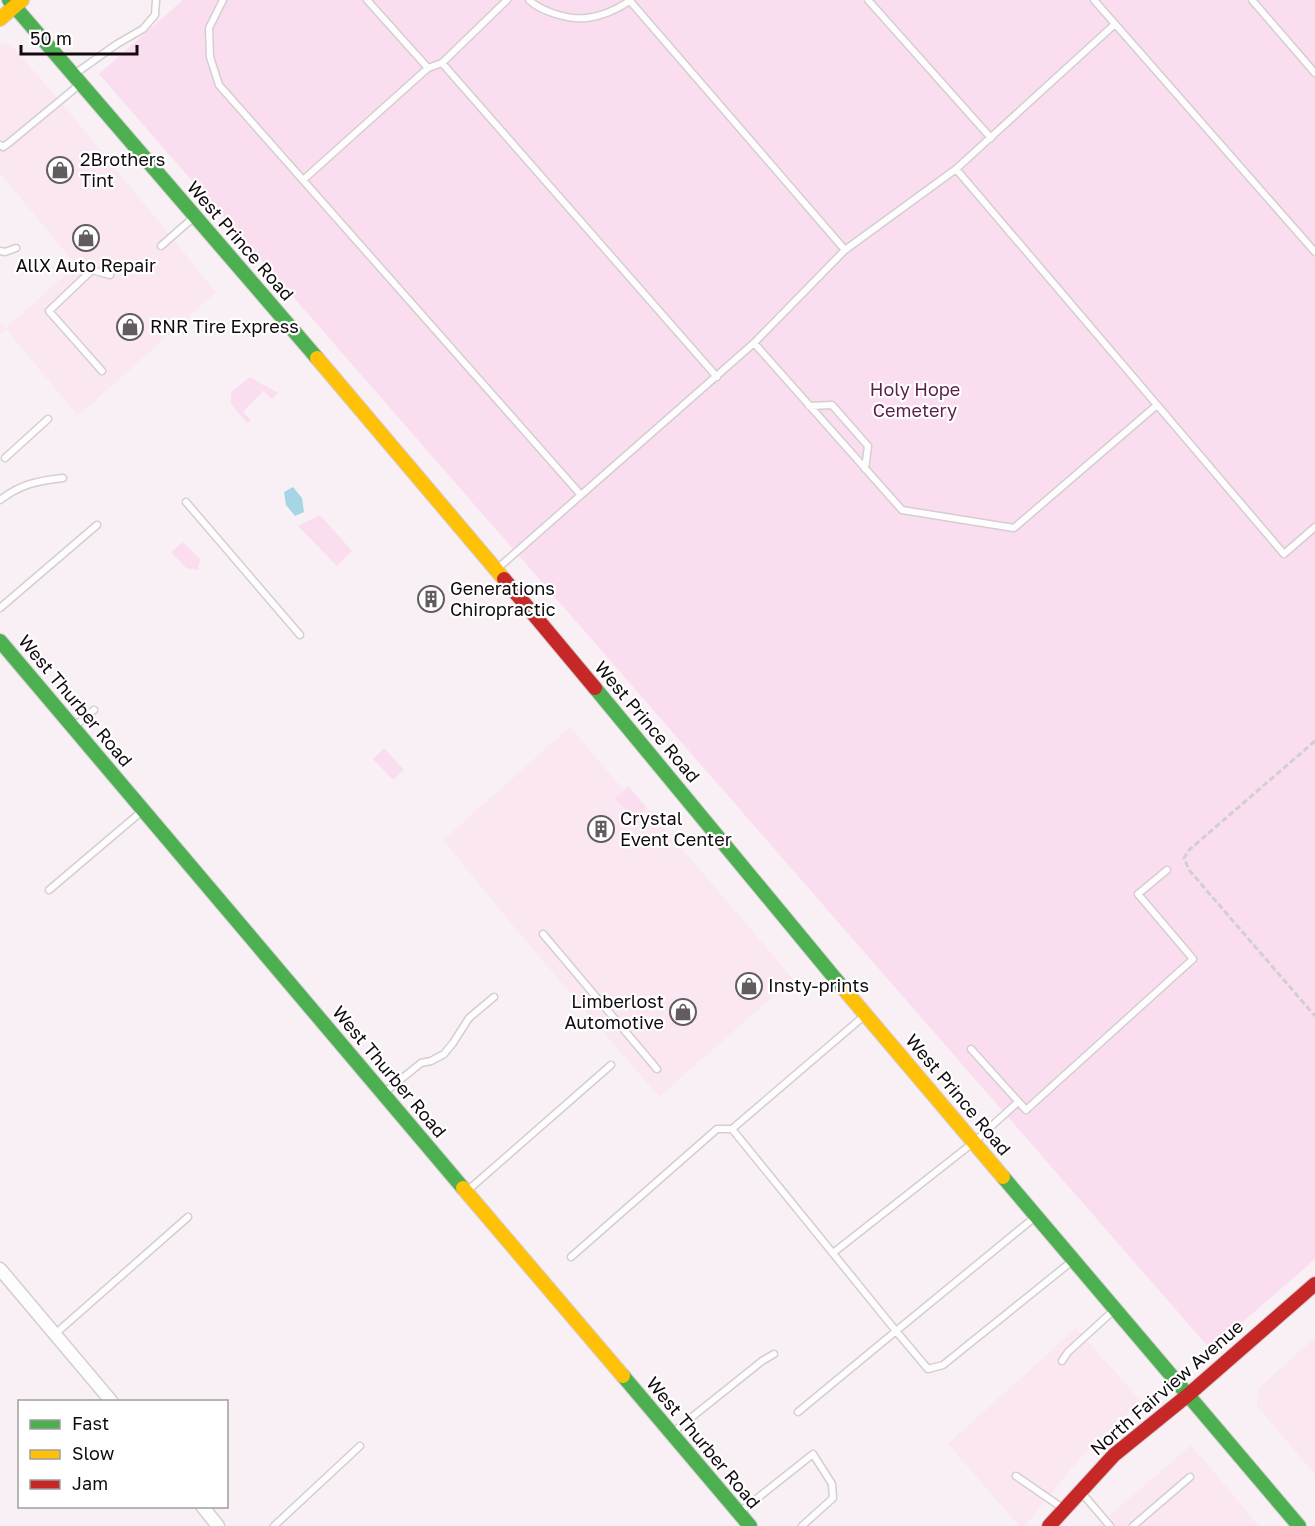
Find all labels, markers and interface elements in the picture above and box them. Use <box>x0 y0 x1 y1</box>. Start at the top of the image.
scale bar <box>21 18 136 56</box>
text: 50 m <box>30 27 72 49</box>
place label: 2Brothers Tint <box>80 148 165 191</box>
shop icon: 2Brothers Tint <box>45 155 75 185</box>
street label: West Prince Road <box>183 176 299 305</box>
shop icon: AllX Auto Repair <box>71 223 101 253</box>
place label: AllX Auto Repair <box>16 254 156 276</box>
shop icon: RNR Tire Express <box>115 312 145 342</box>
place label: RNR Tire Express <box>150 315 299 337</box>
park label: Holy Hope Cemetery <box>870 378 960 421</box>
place label: Generations Chiropractic <box>450 577 556 620</box>
building icon: Generations Chiropractic <box>416 584 446 614</box>
street label: West Thurber Road <box>14 630 137 771</box>
street label: West Prince Road <box>591 656 705 787</box>
place label: Crystal Event Center <box>620 807 732 850</box>
building icon: Crystal Event Center <box>586 814 616 844</box>
shop icon: Insty-prints <box>734 971 764 1001</box>
place label: Insty-prints <box>768 974 869 996</box>
place label: Limberlost Automotive <box>564 990 664 1033</box>
shop icon: Limberlost Automotive <box>668 997 698 1027</box>
street label: West Thurber Road <box>328 1001 451 1142</box>
street label: West Prince Road <box>902 1029 1016 1160</box>
street label: North Fairview Avenue <box>1085 1315 1247 1460</box>
street label: West Thurber Road <box>642 1372 765 1513</box>
legend <box>18 1400 228 1508</box>
text: Fast <box>72 1412 109 1434</box>
text: Slow <box>72 1442 115 1464</box>
text: Jam <box>72 1472 108 1494</box>

